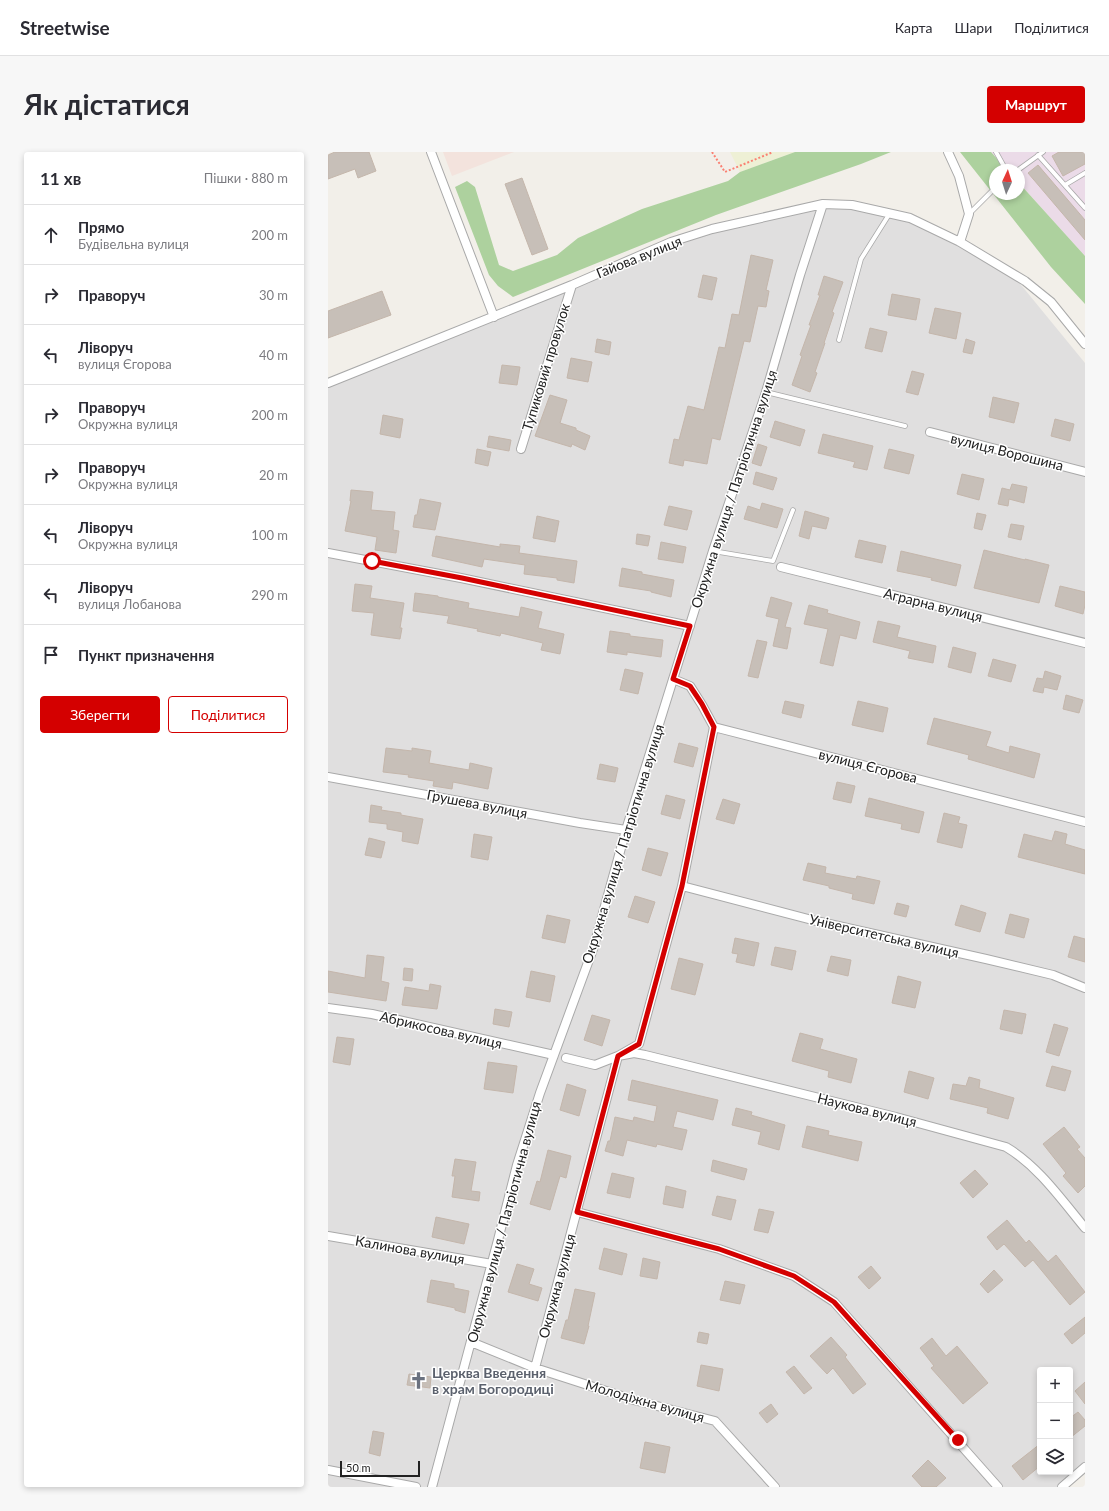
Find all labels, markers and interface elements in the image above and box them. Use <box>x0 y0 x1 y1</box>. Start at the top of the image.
text: Streetwise <box>20 16 110 39</box>
text: Карта <box>895 19 933 36</box>
text: Шари <box>955 19 992 36</box>
text: Поділитися <box>1014 19 1089 36</box>
button: Маршрут <box>987 86 1085 123</box>
text: Як дістатися <box>24 87 190 121</box>
north arrow <box>989 164 1025 200</box>
text: 11 хв <box>40 168 81 189</box>
text: Пішки · 880 m <box>204 170 288 186</box>
text: Прямо <box>78 218 124 236</box>
icon: ahead <box>40 224 62 246</box>
text: 200 m <box>251 227 288 243</box>
street label: Гайова вулиця <box>594 232 684 281</box>
text: Будівельна вулиця <box>78 236 189 252</box>
icon: right <box>40 284 62 306</box>
text: Праворуч <box>78 286 145 304</box>
text: 30 m <box>259 287 288 303</box>
street label: Тупиковий провулок <box>518 300 573 433</box>
text: Ліворуч <box>78 338 133 356</box>
icon: left <box>40 344 62 366</box>
text: 40 m <box>259 347 288 363</box>
text: вулиця Єгорова <box>78 356 172 372</box>
street label: Окружна вулиця / Патріотична вулиця <box>687 368 780 610</box>
text: Праворуч <box>78 398 145 416</box>
icon: right <box>40 404 62 426</box>
text: 200 m <box>251 407 288 423</box>
text: Окружна вулиця <box>78 416 178 432</box>
street label: вулиця Ворошина <box>949 429 1065 474</box>
text: Праворуч <box>78 458 145 476</box>
icon: right <box>40 464 62 486</box>
text: 20 m <box>259 467 288 483</box>
text: Окружна вулиця <box>78 476 178 492</box>
text: Ліворуч <box>78 518 133 536</box>
icon: left <box>40 524 62 546</box>
text: 100 m <box>251 527 288 543</box>
text: Окружна вулиця <box>78 536 178 552</box>
route start <box>363 552 381 570</box>
text: Ліворуч <box>78 578 133 596</box>
icon: left <box>40 584 62 606</box>
street label: Аграрна вулиця <box>882 584 984 625</box>
text: 290 m <box>251 587 288 603</box>
text: вулиця Лобанова <box>78 596 181 612</box>
icon: arrive <box>40 644 62 666</box>
text: Пункт призначення <box>78 646 214 664</box>
button: Зберегти <box>40 696 160 733</box>
button: Поділитися <box>168 696 288 733</box>
street label: Окружна вулиця / Патріотична вулиця <box>578 722 667 966</box>
street label: вулиця Єгорова <box>817 745 919 786</box>
street label: Грушева вулиця <box>425 785 529 822</box>
street label: Університетська вулиця <box>808 910 961 961</box>
street label: Абрикосова вулиця <box>378 1007 504 1052</box>
street label: Наукова вулиця <box>816 1089 919 1130</box>
street label: Окружна вулиця / Патріотична вулиця <box>463 1099 544 1345</box>
street label: Калинова вулиця <box>354 1232 466 1267</box>
street label: Окружна вулиця <box>534 1232 579 1340</box>
place label: Церква Введення в храм Богородиці <box>432 1364 554 1397</box>
map controls <box>1037 1367 1073 1475</box>
button: + <box>1037 1367 1073 1403</box>
church icon: Церква Введення в храм Богородиці <box>409 1371 429 1391</box>
street label: Молодіжна вулиця <box>584 1375 707 1426</box>
button: − <box>1037 1403 1073 1439</box>
route end <box>949 1431 967 1449</box>
button: layers <box>1037 1439 1073 1475</box>
scale bar <box>340 1459 420 1478</box>
text: 50 m <box>346 1461 371 1474</box>

